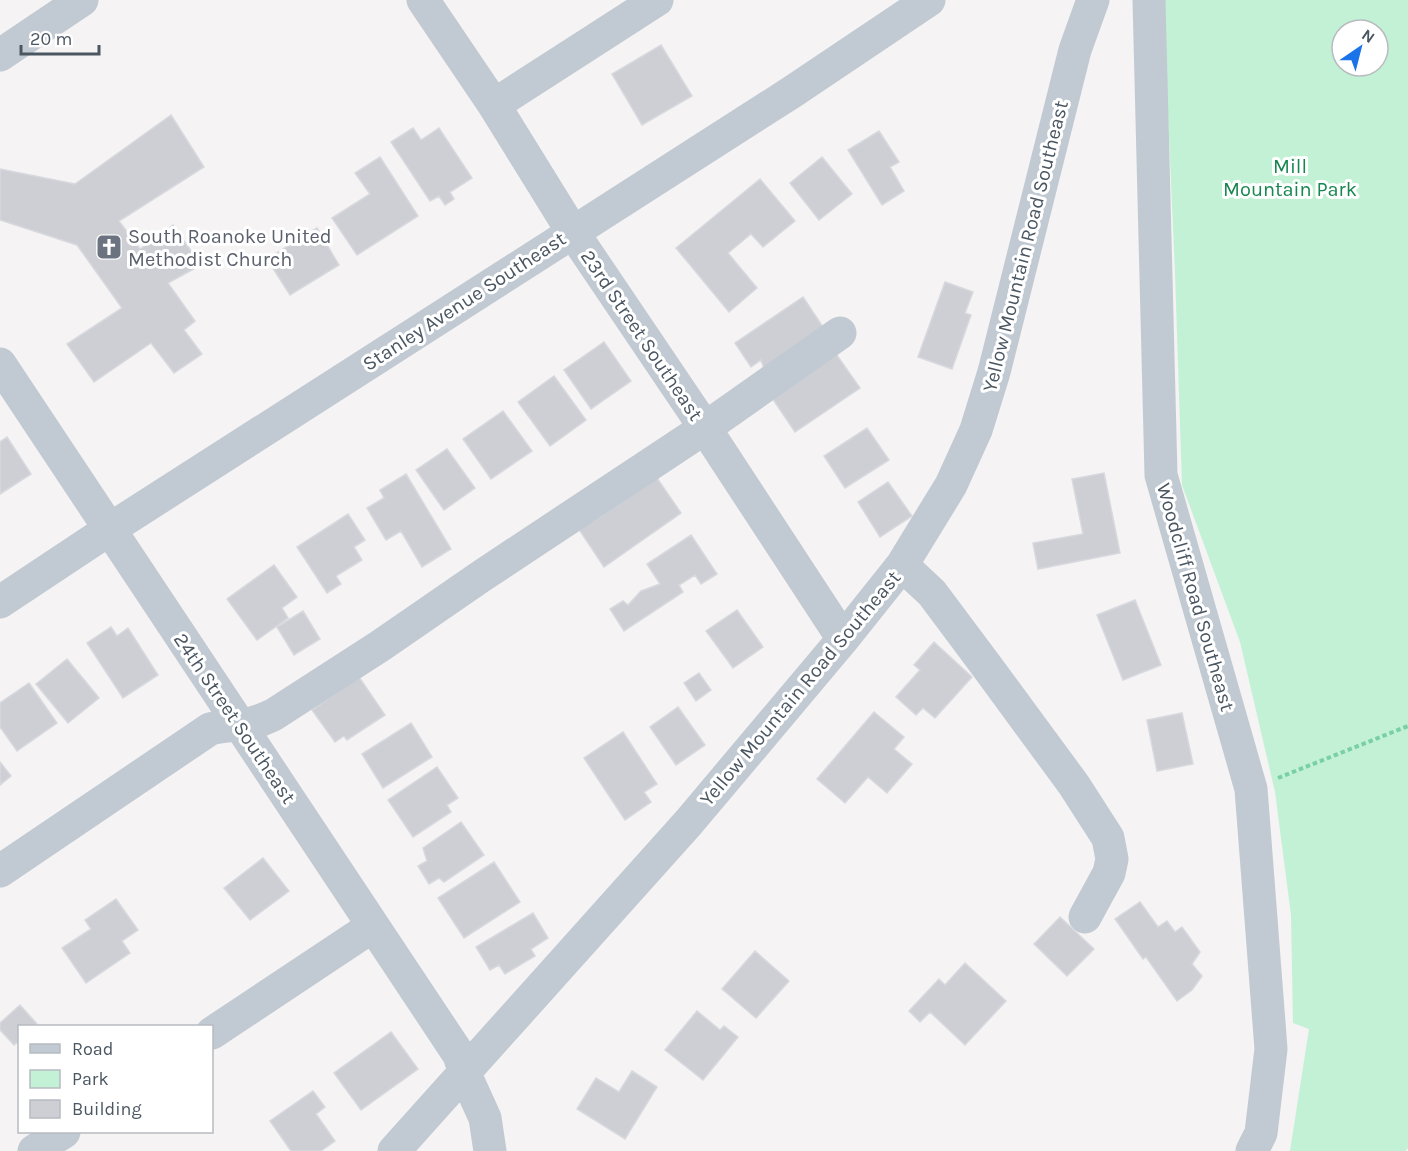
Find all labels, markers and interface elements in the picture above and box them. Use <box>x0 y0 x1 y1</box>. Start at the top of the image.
scale bar <box>21 18 99 56</box>
north arrow <box>1330 18 1390 78</box>
text: N <box>1358 25 1378 47</box>
text: 20 m <box>30 28 72 50</box>
street label: Yellow Mountain Road Southeast <box>978 98 1073 394</box>
park label: Mill Mountain Park <box>1223 155 1357 201</box>
place label: South Roanoke United Methodist Church <box>128 225 332 271</box>
street label: Stanley Avenue Southeast <box>359 227 570 376</box>
church icon: South Roanoke United Methodist Church <box>94 232 124 262</box>
street label: 23rd Street Southeast <box>576 246 708 425</box>
street label: Woodcliff Road Southeast <box>1152 480 1239 714</box>
street label: Yellow Mountain Road Southeast <box>695 566 906 810</box>
street label: 24th Street Southeast <box>169 629 301 808</box>
legend <box>18 1025 213 1133</box>
text: Road <box>72 1038 113 1060</box>
text: Park <box>72 1068 109 1090</box>
text: Building <box>72 1098 142 1120</box>

